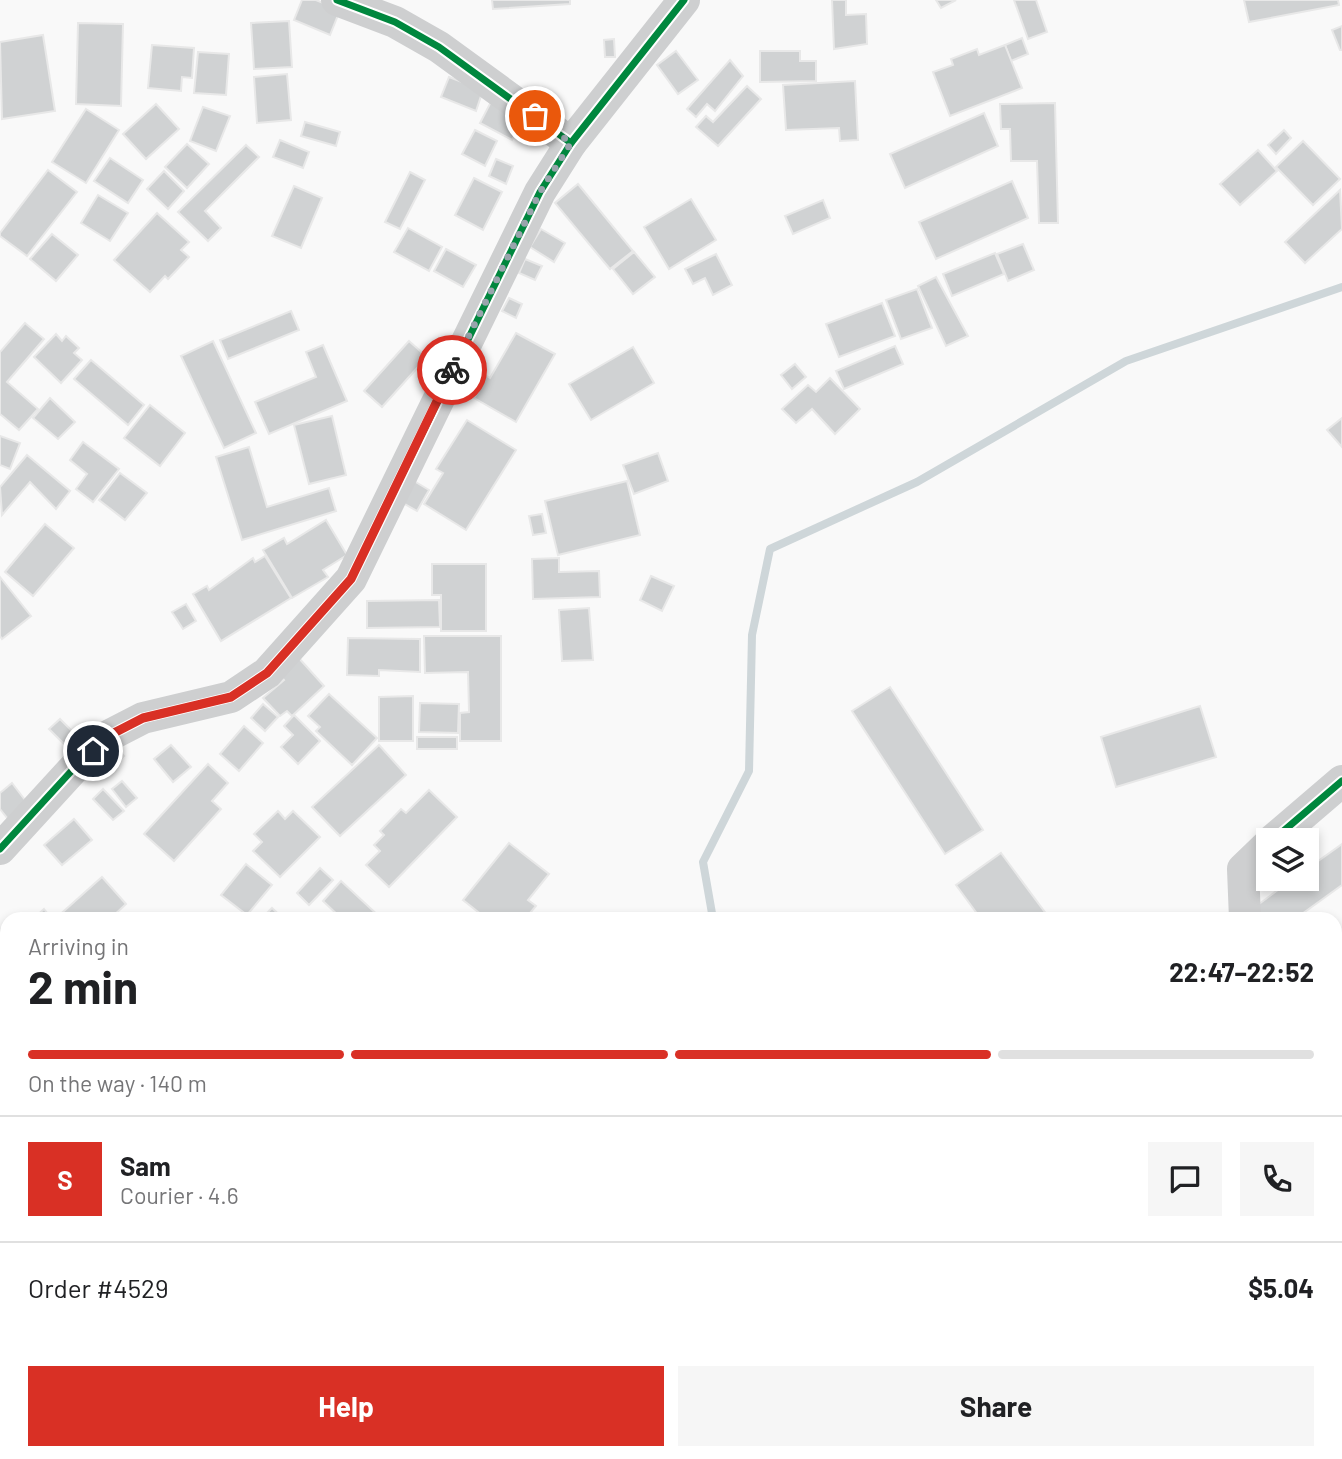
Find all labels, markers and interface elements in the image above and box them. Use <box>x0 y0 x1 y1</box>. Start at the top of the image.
pin <box>505 86 565 146</box>
icon: bag <box>516 97 554 135</box>
courier <box>417 335 487 405</box>
icon: bike <box>433 351 471 389</box>
pin <box>63 721 123 781</box>
icon: home <box>74 732 112 770</box>
map controls <box>1256 828 1319 891</box>
button: layers <box>1256 828 1319 891</box>
text: Arriving in <box>28 932 129 960</box>
text: 22:47–22:52 <box>1169 956 1314 987</box>
text: 2 min <box>28 958 138 1013</box>
text: On the way · 140 m <box>28 1069 207 1097</box>
button: chat <box>1148 1142 1222 1216</box>
button: phone <box>1240 1142 1314 1216</box>
text: Sam <box>120 1150 171 1181</box>
text: S <box>57 1164 73 1195</box>
text: Courier · 4.6 <box>120 1181 239 1209</box>
text: Order #4529 <box>28 1272 169 1303</box>
text: $5.04 <box>1248 1272 1314 1303</box>
button: Help <box>28 1366 664 1446</box>
button: Share <box>678 1366 1314 1446</box>

